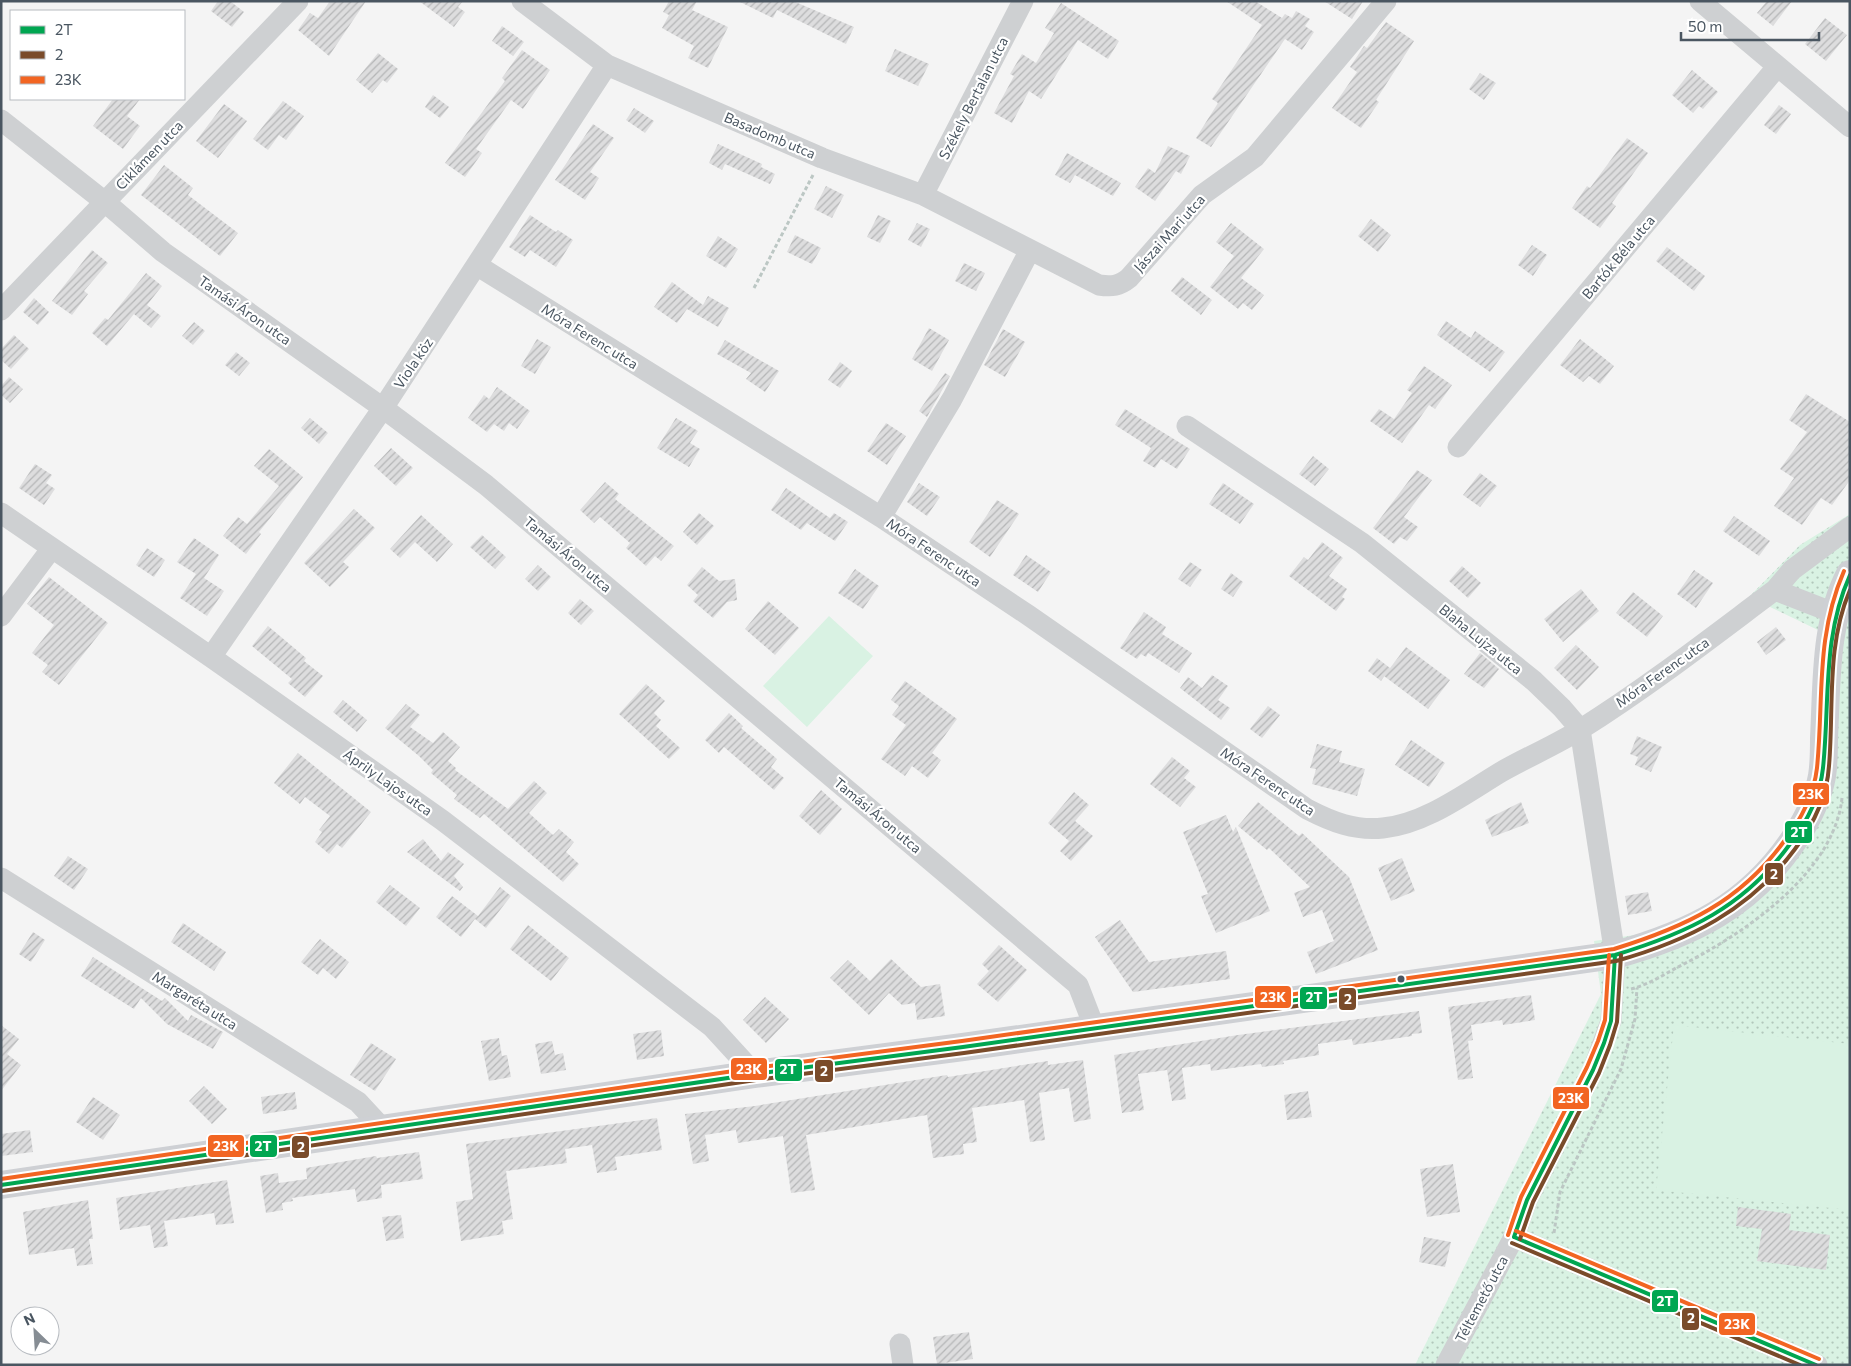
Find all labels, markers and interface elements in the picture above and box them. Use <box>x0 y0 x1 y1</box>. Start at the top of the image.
legend <box>10 10 185 100</box>
scale bar <box>1681 10 1818 42</box>
text: 50 m <box>1688 17 1722 35</box>
text: 2T <box>55 20 73 38</box>
street label: Székely Bertalan utca <box>935 34 1011 162</box>
text: 2 <box>55 45 63 63</box>
text: 23K <box>55 70 82 88</box>
street label: Basadomb utca <box>722 108 818 162</box>
street label: Ciklámen utca <box>112 117 186 193</box>
street label: Jászai Mari utca <box>1130 191 1208 275</box>
street label: Bartók Béla utca <box>1578 212 1658 302</box>
street label: Tamási Áron utca <box>195 272 295 348</box>
street label: Móra Ferenc utca <box>539 300 641 372</box>
street label: Viola köz <box>390 334 436 392</box>
street label: Tamási Áron utca <box>521 512 615 596</box>
street label: Móra Ferenc utca <box>883 514 985 590</box>
street label: Blaha Lujza utca <box>1436 600 1526 678</box>
street label: Móra Ferenc utca <box>1612 633 1712 711</box>
street label: Móra Ferenc utca <box>1217 743 1319 819</box>
street label: Áprily Lajos utca <box>340 745 436 819</box>
street label: Tamási Áron utca <box>831 773 925 857</box>
line badge: 23K <box>1792 782 1830 806</box>
text: 23K <box>1798 785 1824 802</box>
line badge: 2T <box>1784 820 1813 844</box>
text: 2T <box>1790 823 1808 840</box>
line badge: 2 <box>1764 862 1784 886</box>
text: 2 <box>1770 865 1778 882</box>
street label: Margaréta utca <box>149 967 241 1033</box>
unlabelled marker <box>1396 974 1406 984</box>
line badge: 23K <box>1254 985 1292 1009</box>
line badge: 2T <box>1299 986 1328 1010</box>
line badge: 2 <box>1338 987 1357 1011</box>
text: 23K <box>1260 988 1286 1005</box>
text: 2T <box>1305 988 1323 1005</box>
text: 2 <box>1344 990 1352 1007</box>
line badge: 23K <box>730 1057 768 1081</box>
line badge: 2T <box>774 1058 803 1082</box>
line badge: 2 <box>814 1059 834 1083</box>
text: 23K <box>736 1060 762 1077</box>
text: 2T <box>779 1060 797 1077</box>
text: 2 <box>820 1062 828 1079</box>
line badge: 23K <box>1552 1086 1590 1110</box>
text: 23K <box>1558 1089 1584 1106</box>
line badge: 23K <box>207 1134 245 1158</box>
line badge: 2T <box>249 1134 278 1158</box>
line badge: 2 <box>291 1135 310 1159</box>
text: 23K <box>213 1137 239 1154</box>
text: 2T <box>254 1137 272 1154</box>
text: 2 <box>297 1138 305 1155</box>
street label: Téltemető utca <box>1451 1253 1511 1345</box>
line badge: 2T <box>1651 1289 1679 1313</box>
text: 2T <box>1656 1292 1674 1309</box>
north arrow <box>10 1306 60 1356</box>
line badge: 2 <box>1681 1307 1700 1331</box>
text: N <box>21 1309 38 1329</box>
text: 2 <box>1687 1309 1695 1326</box>
line badge: 23K <box>1718 1312 1756 1336</box>
text: 23K <box>1724 1315 1750 1332</box>

